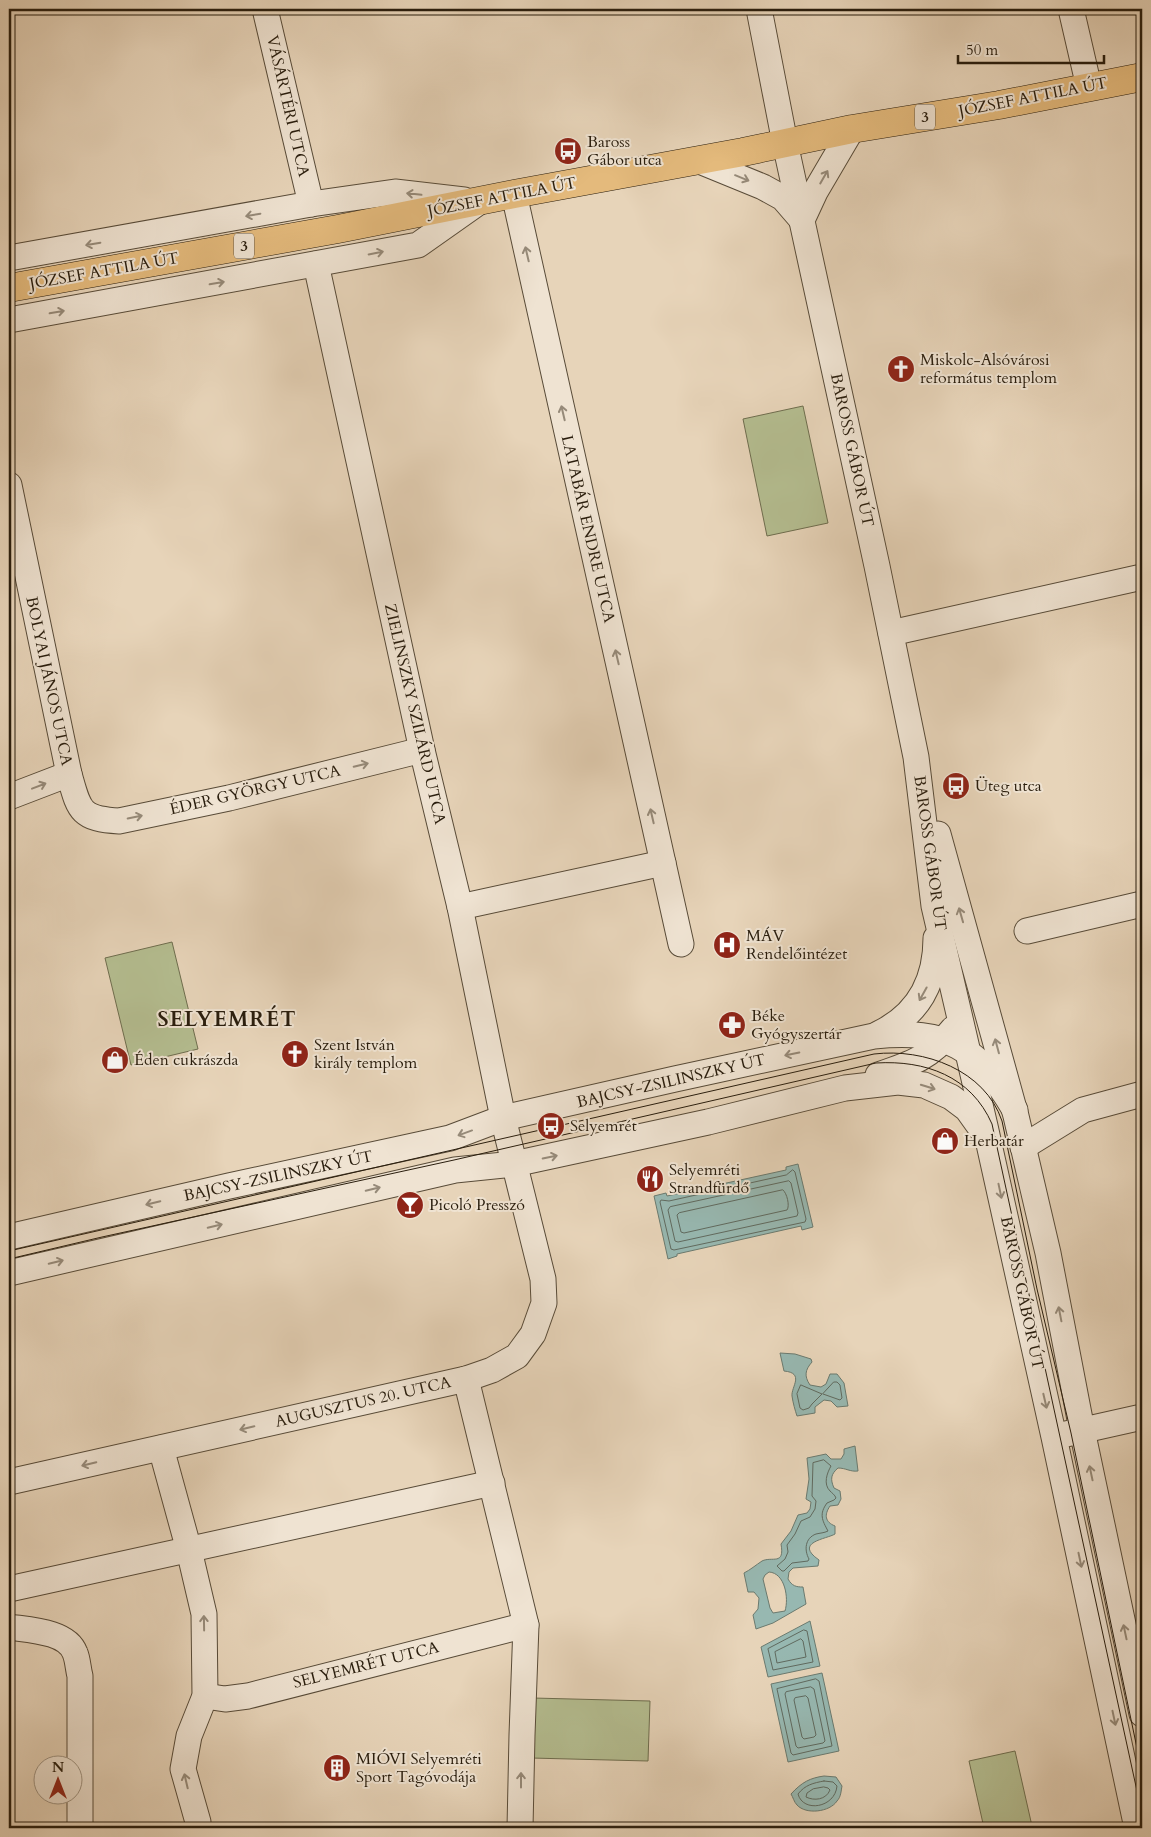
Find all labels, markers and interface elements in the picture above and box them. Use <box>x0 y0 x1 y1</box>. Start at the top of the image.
scale bar <box>958 32 1105 64</box>
street label: VÁSÁRTÉRI UTCA <box>261 33 315 179</box>
text: 50 m <box>966 40 998 60</box>
street label: JÓZSEF ATTILA ÚT <box>955 72 1110 123</box>
road number: 3 <box>915 104 935 130</box>
place label: Baross Gábor utca <box>587 131 662 171</box>
bus stop icon: Baross Gábor utca <box>553 136 583 166</box>
one-way arrow <box>820 170 830 184</box>
street label: JÓZSEF ATTILA ÚT <box>424 172 579 223</box>
one-way arrow <box>734 174 749 184</box>
one-way arrow <box>406 190 422 199</box>
one-way arrow <box>245 210 261 220</box>
road number: 3 <box>234 234 254 258</box>
one-way arrow <box>85 239 101 249</box>
street label: JÓZSEF ATTILA ÚT <box>26 247 181 295</box>
one-way arrow <box>368 247 384 257</box>
one-way arrow <box>522 247 531 263</box>
one-way arrow <box>208 277 224 287</box>
one-way arrow <box>48 306 64 316</box>
place label: Miskolc-Alsóvárosi református templom <box>920 349 1057 389</box>
church icon: Miskolc-Alsóvárosi református templom <box>886 354 916 384</box>
street label: BAROSS GÁBOR ÚT <box>825 371 879 529</box>
one-way arrow <box>558 405 567 421</box>
street label: LATABÁR ENDRE UTCA <box>556 433 620 626</box>
street label: BOLYAI JÁNOS UTCA <box>20 594 78 768</box>
street label: ZIELINSZKY SZILÁRD UTCA <box>379 602 451 827</box>
one-way arrow <box>612 649 621 665</box>
street label: ÉDER GYÖRGY UTCA <box>167 759 343 820</box>
one-way arrow <box>353 760 369 769</box>
bus stop icon: Üteg utca <box>941 771 971 801</box>
street label: BAROSS GÁBOR ÚT <box>908 774 952 932</box>
place label: Üteg utca <box>975 775 1042 797</box>
one-way arrow <box>31 781 46 790</box>
one-way arrow <box>647 808 656 824</box>
one-way arrow <box>126 812 142 822</box>
one-way arrow <box>956 907 965 923</box>
place label: MÁV Rendelőintézet <box>746 925 847 965</box>
hospital icon: MÁV Rendelőintézet <box>712 930 742 960</box>
one-way arrow <box>917 987 927 1001</box>
district label: SELYEMRÉT <box>157 1005 297 1034</box>
place label: Béke Gyógyszertár <box>751 1005 842 1045</box>
pharmacy icon: Béke Gyógyszertár <box>717 1010 747 1040</box>
place label: Szent István király templom <box>314 1034 418 1074</box>
church icon: Szent István király templom <box>280 1039 310 1069</box>
one-way arrow <box>992 1039 1001 1055</box>
shop icon: Éden cukrászda <box>100 1045 130 1075</box>
place label: Éden cukrászda <box>134 1049 238 1071</box>
street label: BAJCSY-ZSILINSZKY ÚT <box>574 1049 768 1113</box>
one-way arrow <box>785 1050 801 1059</box>
one-way arrow <box>919 1082 935 1092</box>
bus stop icon: Selyemrét <box>536 1111 566 1141</box>
place label: Selyemrét <box>570 1115 637 1137</box>
shop icon: Herbatár <box>930 1126 960 1156</box>
one-way arrow <box>457 1129 473 1138</box>
place label: Herbatár <box>964 1130 1024 1152</box>
street label: BAJCSY-ZSILINSZKY ÚT <box>181 1145 375 1207</box>
one-way arrow <box>541 1152 557 1161</box>
place label: Selyemréti Strandfürdő <box>669 1159 749 1199</box>
restaurant icon: Selyemréti Strandfürdő <box>635 1164 665 1194</box>
one-way arrow <box>995 1182 1005 1198</box>
one-way arrow <box>364 1184 380 1193</box>
bar icon: Picoló Presszó <box>395 1190 425 1220</box>
place label: Picoló Presszó <box>429 1194 525 1216</box>
one-way arrow <box>145 1199 161 1208</box>
street label: BAROSS GÁBOR ÚT <box>995 1214 1049 1372</box>
one-way arrow <box>206 1221 222 1230</box>
one-way arrow <box>48 1257 64 1266</box>
one-way arrow <box>1054 1306 1064 1322</box>
street label: AUGUSZTUS 20. UTCA <box>273 1371 454 1433</box>
one-way arrow <box>1041 1392 1050 1408</box>
one-way arrow <box>240 1424 256 1433</box>
one-way arrow <box>81 1460 97 1469</box>
one-way arrow <box>1086 1466 1095 1482</box>
one-way arrow <box>1076 1551 1085 1567</box>
one-way arrow <box>199 1615 208 1631</box>
one-way arrow <box>1120 1625 1129 1641</box>
street label: SELYEMRÉT UTCA <box>291 1636 442 1694</box>
one-way arrow <box>1110 1710 1119 1726</box>
place label: MIÓVI Selyemréti Sport Tagóvodája <box>356 1748 482 1788</box>
building icon: MIÓVI Selyemréti Sport Tagóvodája <box>322 1753 352 1783</box>
north arrow <box>32 1754 82 1804</box>
text: N <box>52 1758 64 1777</box>
one-way arrow <box>516 1772 526 1788</box>
one-way arrow <box>181 1774 190 1790</box>

